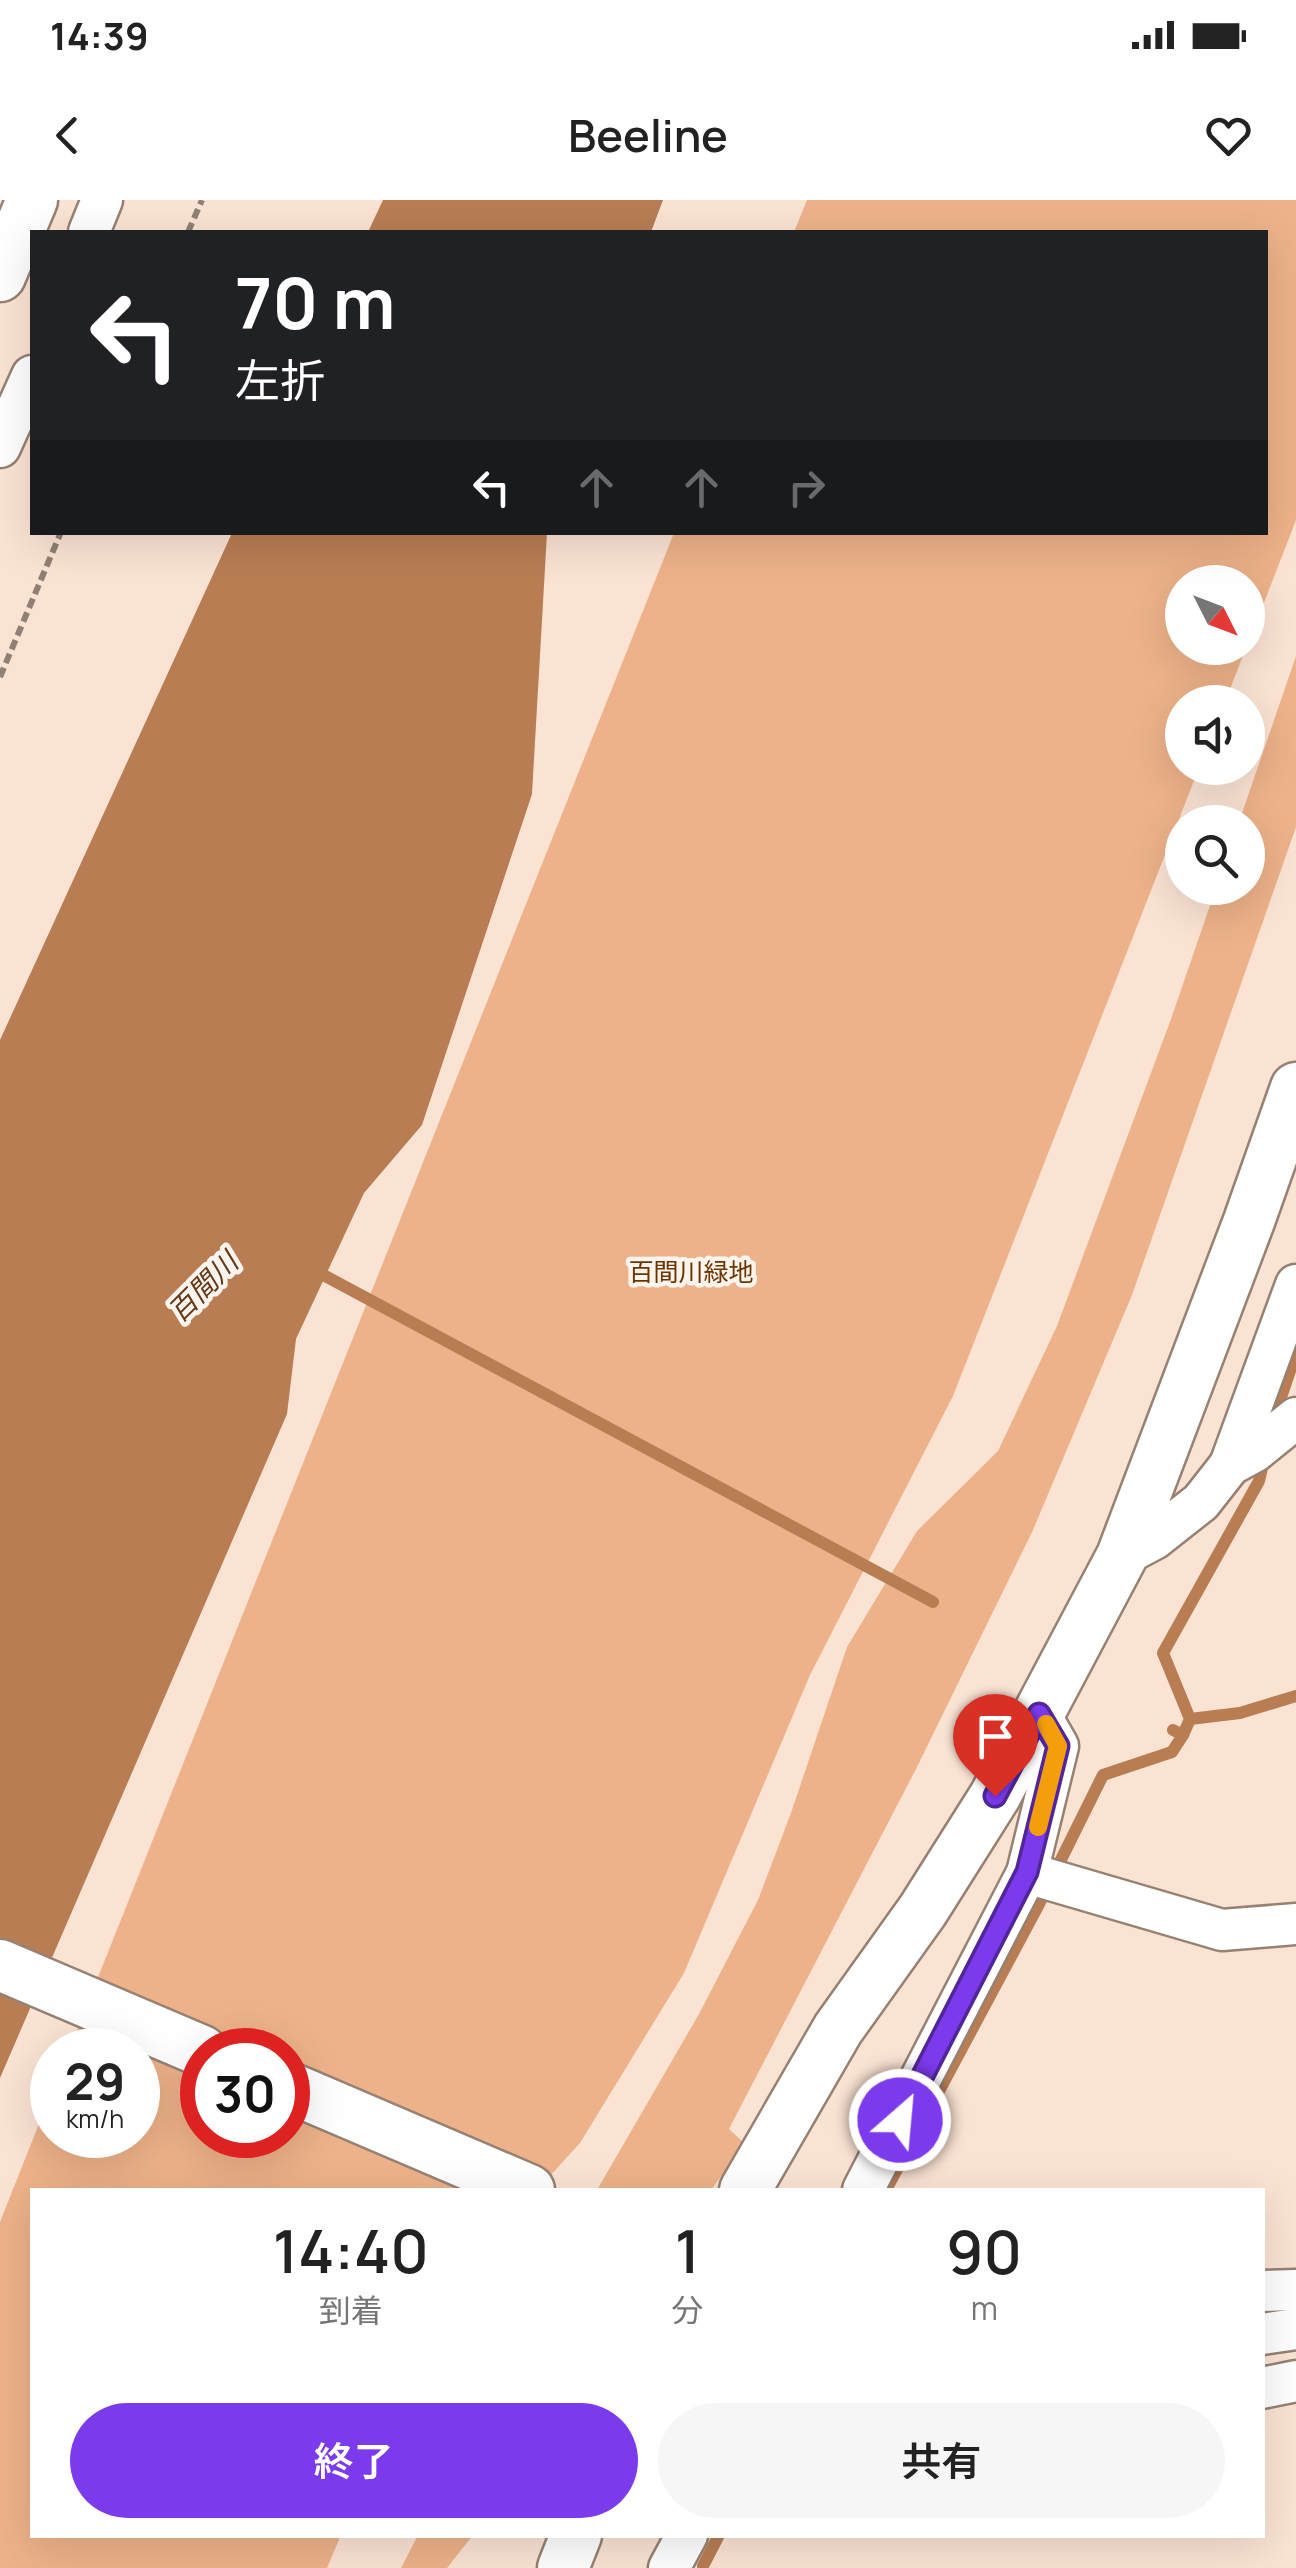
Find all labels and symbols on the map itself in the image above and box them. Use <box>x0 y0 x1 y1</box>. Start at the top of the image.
north arrow <box>1165 565 1265 665</box>
water label: 百間川 <box>159 1241 248 1329</box>
park label: 百間川緑地 <box>628 1254 754 1289</box>
pin <box>953 1694 1038 1797</box>
speed limit sign: 30 <box>180 2028 310 2158</box>
position arrow <box>848 2068 952 2172</box>

